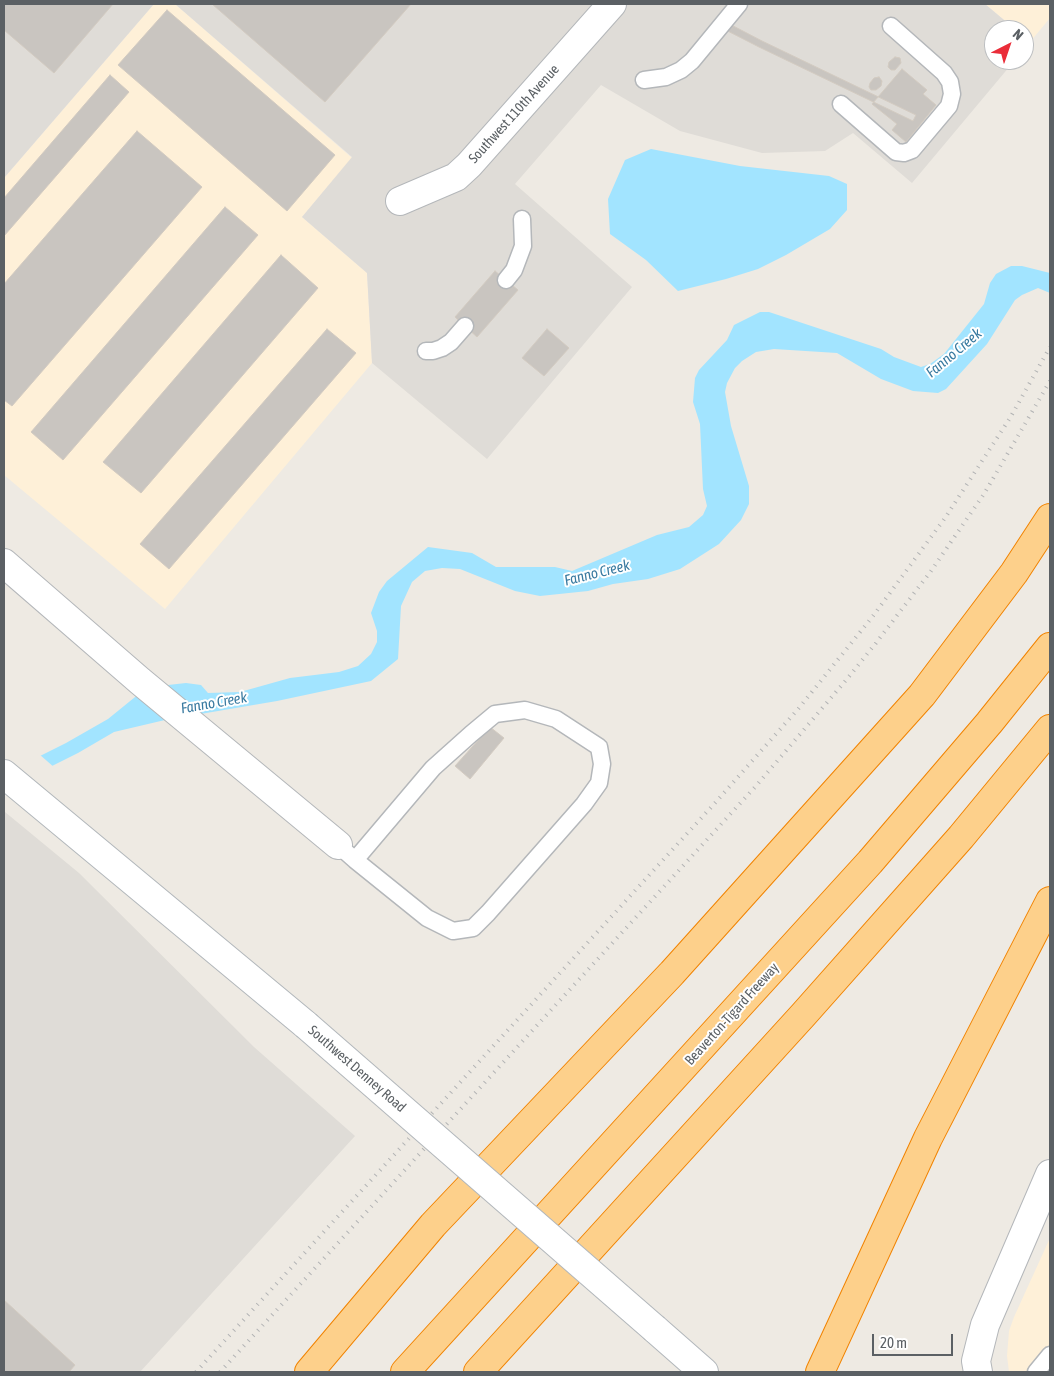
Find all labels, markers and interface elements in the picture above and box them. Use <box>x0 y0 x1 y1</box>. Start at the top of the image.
north arrow <box>984 20 1034 70</box>
text: N <box>1010 26 1027 43</box>
street label: Southwest 110th Avenue <box>465 61 563 167</box>
water label: Fanno Creek <box>923 325 985 381</box>
water label: Fanno Creek <box>562 556 632 590</box>
water label: Fanno Creek <box>179 688 249 718</box>
street label: Beaverton-Tigard Freeway <box>682 959 782 1069</box>
street label: Southwest Denney Road <box>305 1022 409 1116</box>
scale bar <box>874 1324 955 1356</box>
text: 20 m <box>880 1334 907 1351</box>

